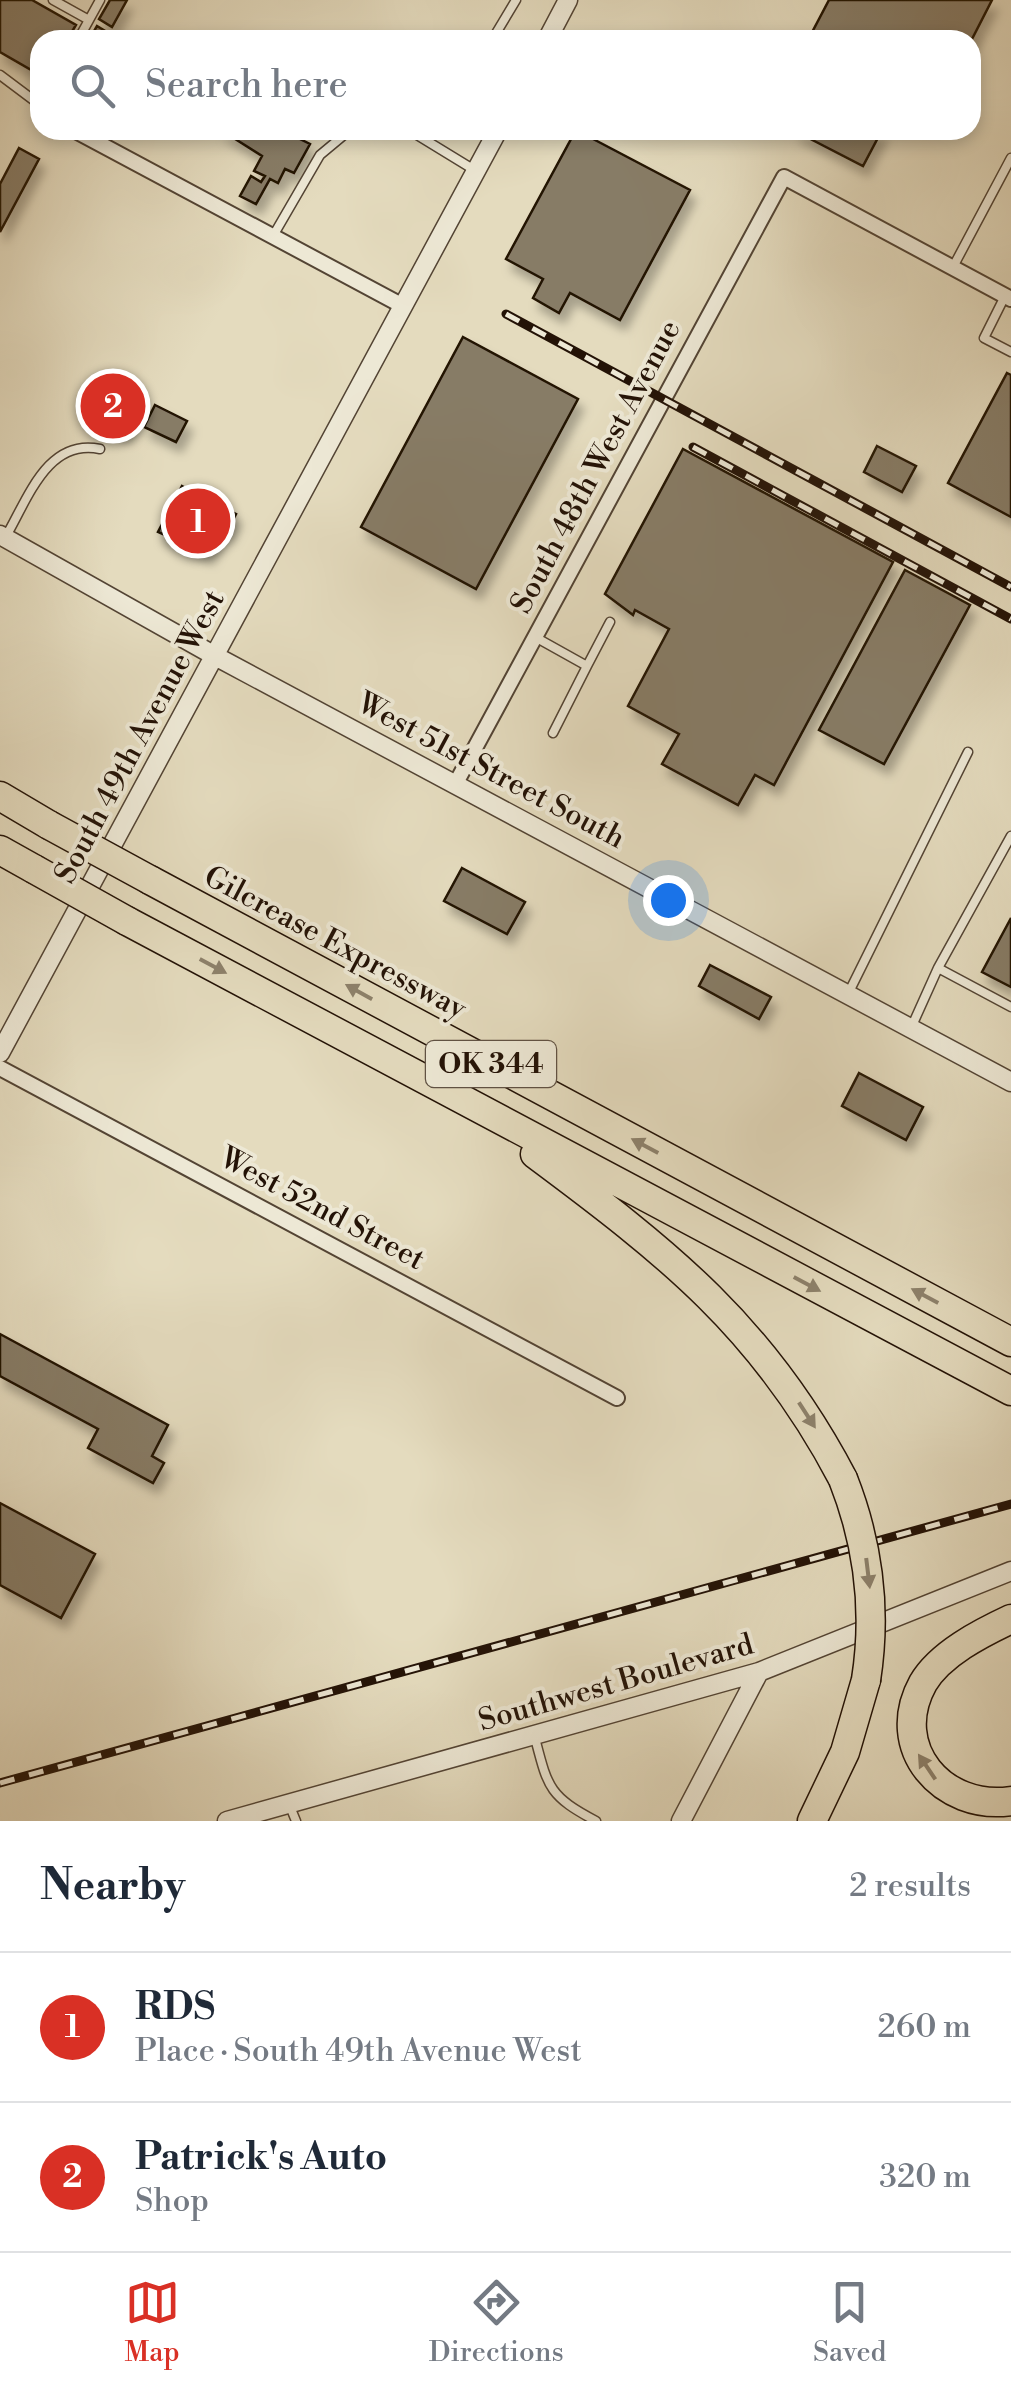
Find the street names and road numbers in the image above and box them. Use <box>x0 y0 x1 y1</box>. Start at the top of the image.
street label: South 48th West Avenue <box>502 314 690 620</box>
street label: South 49th Avenue West <box>47 583 234 890</box>
street label: West 51st Street South <box>350 684 632 858</box>
street label: Gilcrease Expressway <box>197 858 473 1028</box>
road number: OK 344 <box>426 1041 556 1087</box>
street label: West 52nd Street <box>212 1139 431 1279</box>
street label: Southwest Boulevard <box>474 1626 758 1740</box>

